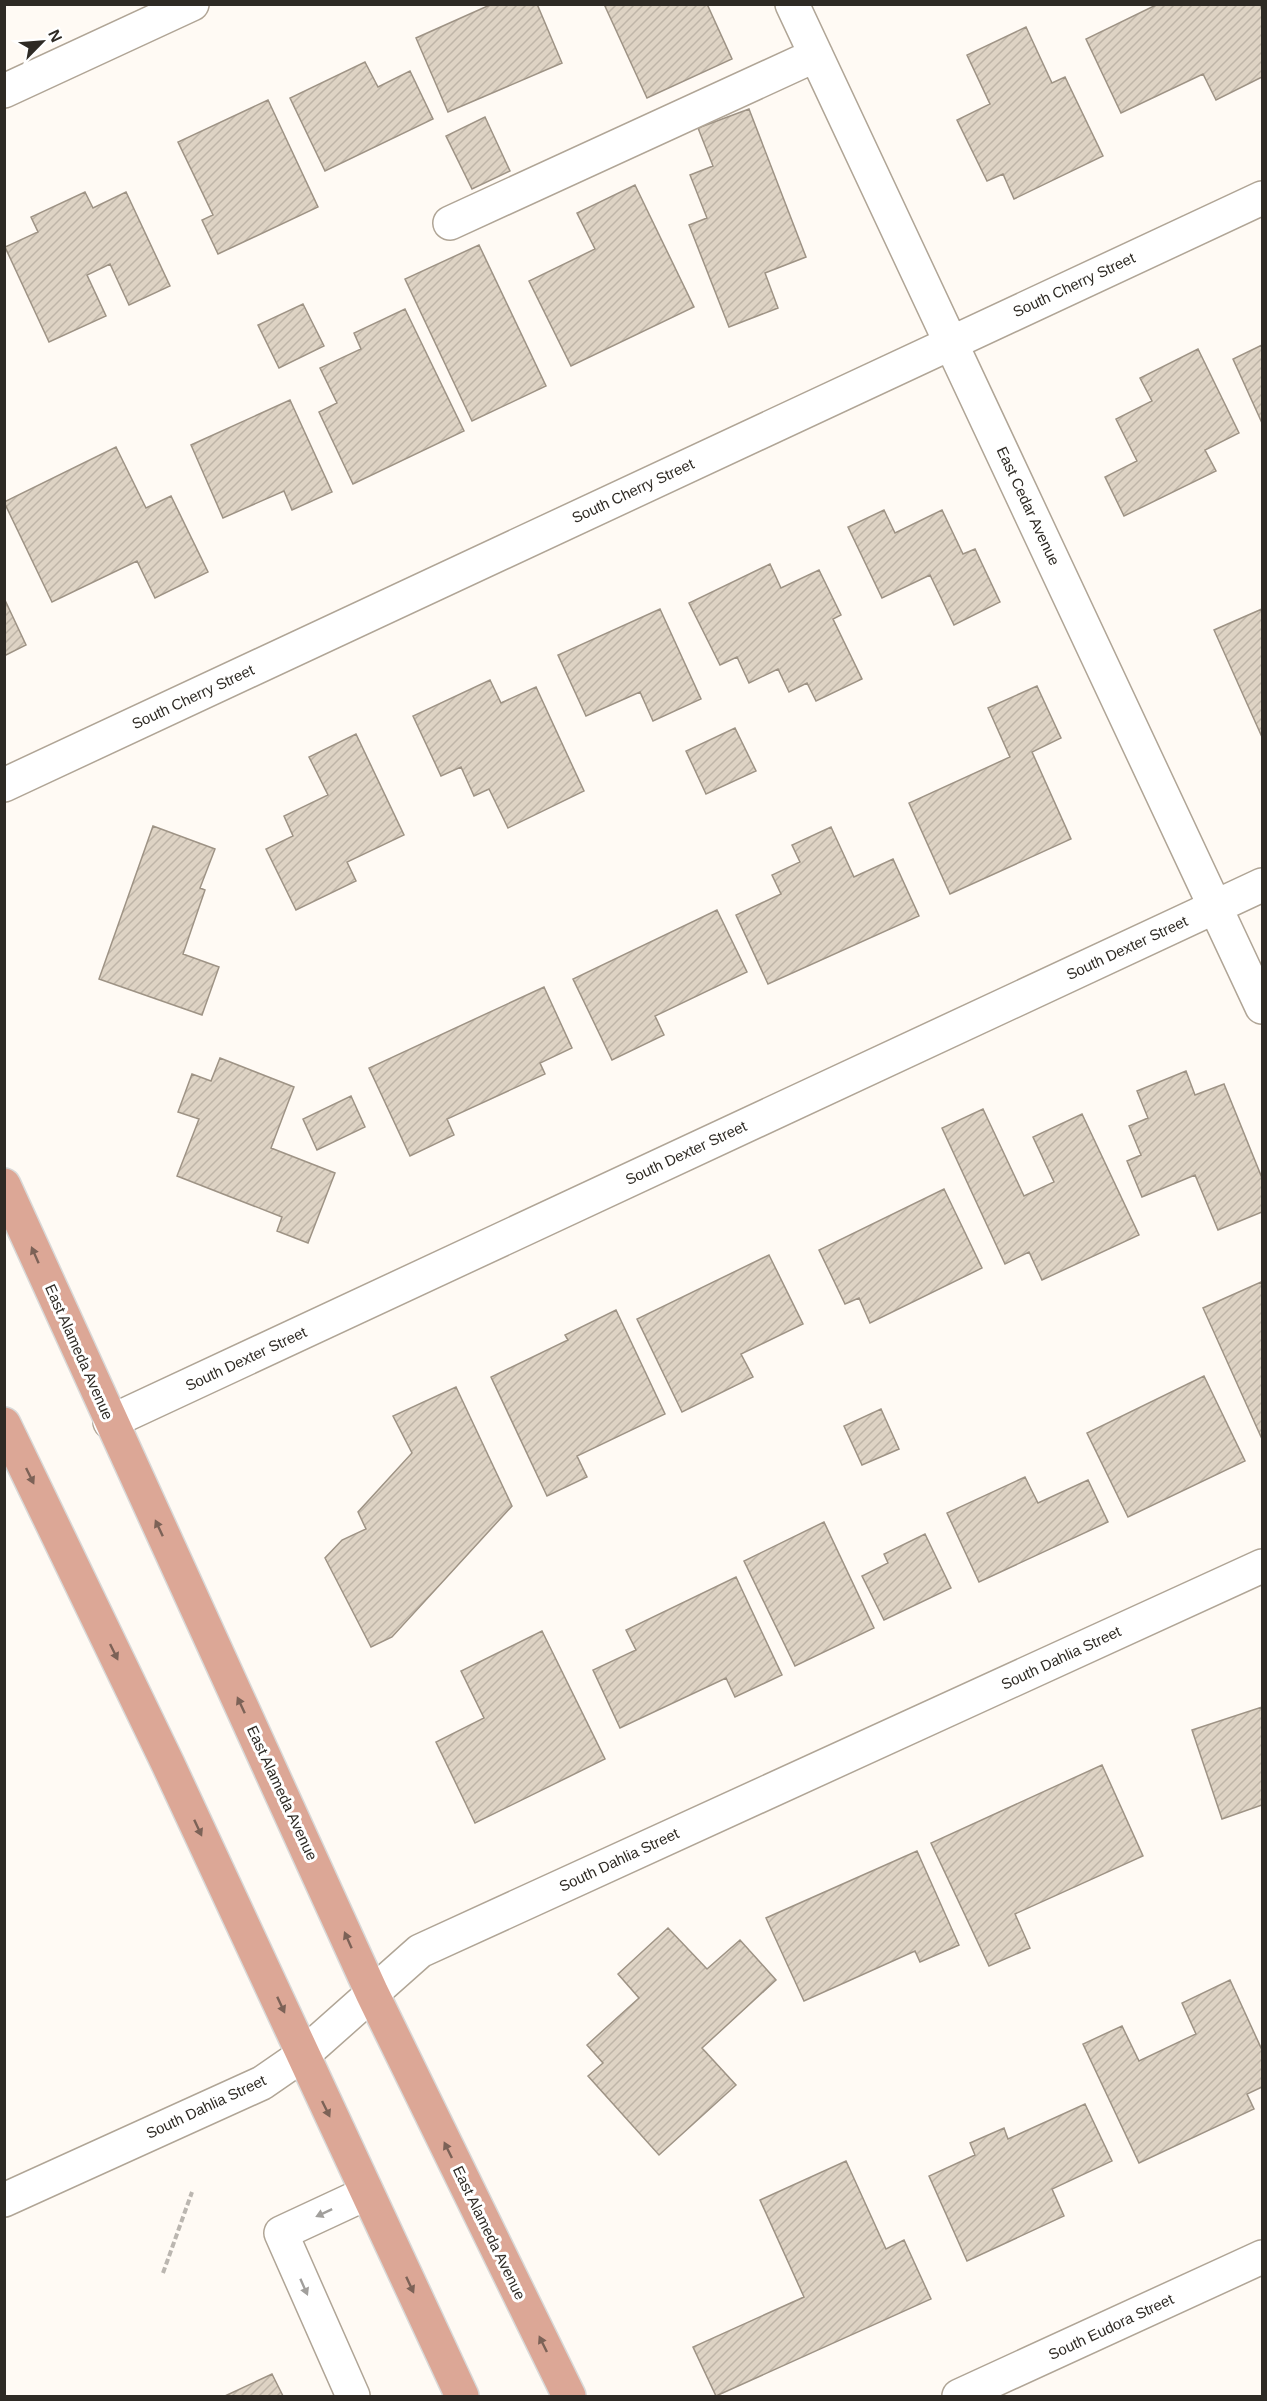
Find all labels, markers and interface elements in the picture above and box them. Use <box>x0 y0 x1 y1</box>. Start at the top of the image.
north arrow <box>12 12 72 72</box>
text: N <box>45 27 65 45</box>
street label: South Cherry Street <box>1010 248 1138 320</box>
street label: East Cedar Avenue <box>993 444 1063 568</box>
street label: South Cherry Street <box>569 454 697 526</box>
street label: South Cherry Street <box>129 660 257 732</box>
street label: South Dexter Street <box>1064 912 1191 983</box>
street label: South Dexter Street <box>623 1117 750 1188</box>
one-way arrow <box>30 1246 40 1264</box>
street label: East Alameda Avenue <box>42 1281 117 1422</box>
street label: South Dexter Street <box>183 1323 310 1394</box>
one-way arrow <box>25 1468 34 1485</box>
one-way arrow <box>155 1520 164 1537</box>
street label: South Dahlia Street <box>998 1622 1124 1693</box>
one-way arrow <box>110 1644 119 1661</box>
one-way arrow <box>237 1697 246 1714</box>
street label: East Alameda Avenue <box>244 1723 321 1863</box>
one-way arrow <box>193 1820 202 1837</box>
street label: South Dahlia Street <box>556 1824 682 1895</box>
one-way arrow <box>344 1931 353 1948</box>
one-way arrow <box>276 1996 285 2013</box>
street label: South Dahlia Street <box>143 2071 269 2142</box>
one-way arrow <box>322 2100 331 2117</box>
one-way arrow <box>444 2141 453 2158</box>
street label: East Alameda Avenue <box>450 2163 529 2302</box>
one-way arrow <box>315 2209 332 2218</box>
one-way arrow <box>405 2276 414 2293</box>
one-way arrow <box>300 2278 309 2295</box>
street label: South Eudora Street <box>1046 2290 1177 2363</box>
one-way arrow <box>538 2335 548 2352</box>

